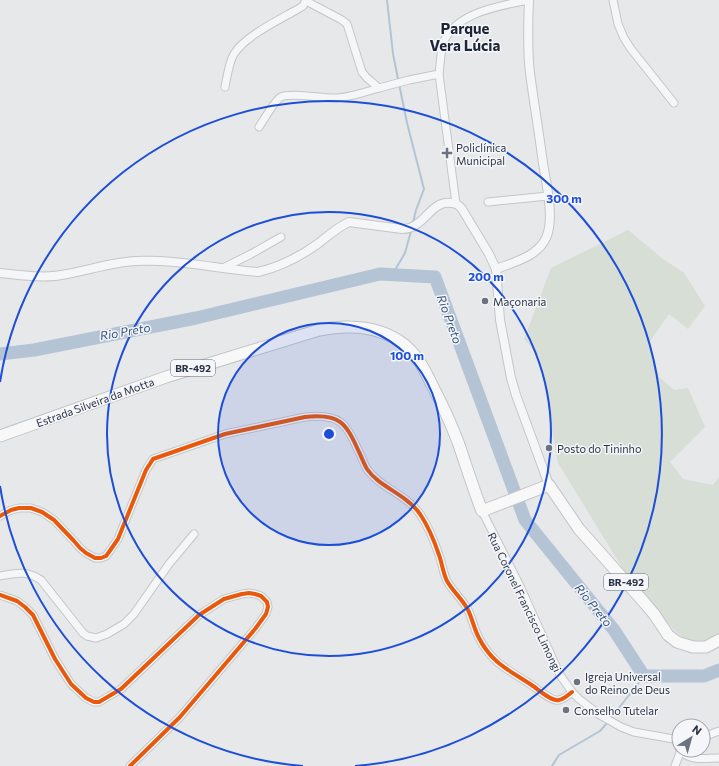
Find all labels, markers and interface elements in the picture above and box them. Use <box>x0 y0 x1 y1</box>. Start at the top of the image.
district label: Parque Vera Lúcia <box>430 19 501 54</box>
place label: Policlínica Municipal <box>456 141 506 167</box>
marker: Policlínica Municipal <box>441 147 453 159</box>
text: 300 m <box>546 191 582 205</box>
text: 200 m <box>468 269 504 283</box>
water label: Rio Preto <box>435 293 465 345</box>
place label: Maçonaria <box>493 295 546 308</box>
marker: Maçonaria <box>480 296 490 306</box>
water label: Rio Preto <box>99 320 151 342</box>
text: 100 m <box>390 348 424 362</box>
road number: BR-492 <box>171 360 215 376</box>
street label: Estrada Silveira da Motta <box>34 375 156 429</box>
centre of rings <box>322 427 336 441</box>
place label: Posto do Tininho <box>557 442 642 455</box>
marker: Posto do Tininho <box>544 443 554 453</box>
street label: Rua Coronel Francisco Limongi <box>486 530 565 674</box>
road number: BR-492 <box>604 574 648 590</box>
water label: Rio Preto <box>573 581 615 629</box>
place label: Igreja Universal do Reino de Deus <box>585 670 670 696</box>
marker: Igreja Universal do Reino de Deus <box>572 677 582 687</box>
place label: Conselho Tutelar <box>574 704 659 717</box>
marker: Conselho Tutelar <box>561 705 571 715</box>
north arrow <box>671 718 711 758</box>
text: N <box>690 722 705 737</box>

